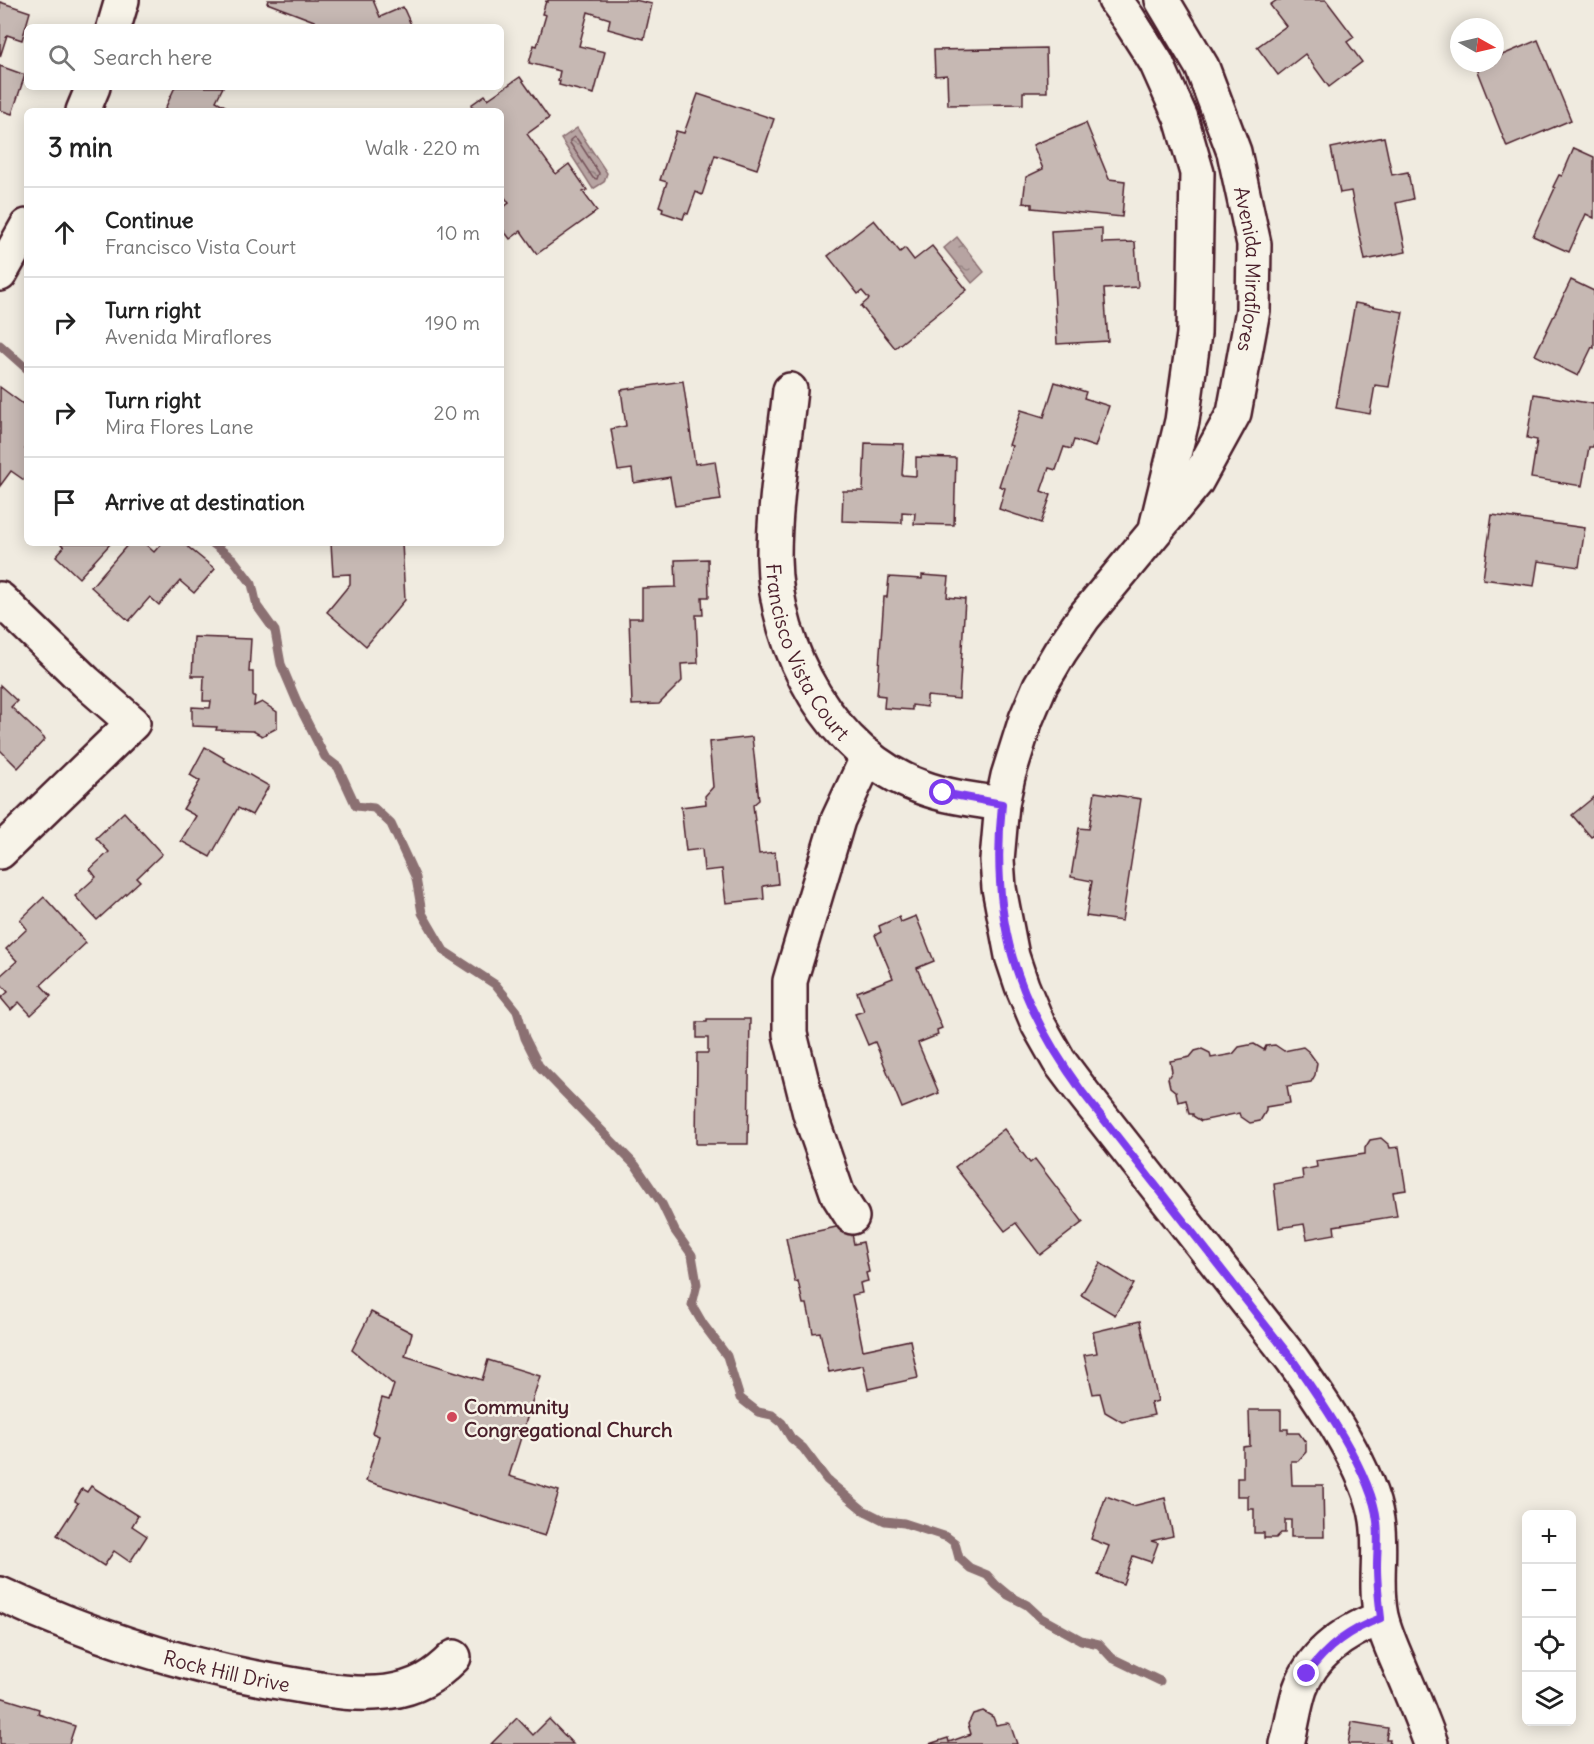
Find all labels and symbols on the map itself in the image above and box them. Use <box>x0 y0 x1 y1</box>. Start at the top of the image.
north arrow <box>1450 18 1504 72</box>
street label: Avenida Miraflores <box>1229 184 1267 354</box>
street label: Francisco Vista Court <box>762 563 856 745</box>
route start <box>929 779 955 805</box>
place label: Community Congregational Church <box>464 1394 673 1442</box>
marker: Community Congregational Church <box>445 1410 459 1424</box>
street label: Rock Hill Drive <box>161 1644 292 1696</box>
route end <box>1293 1660 1319 1686</box>

